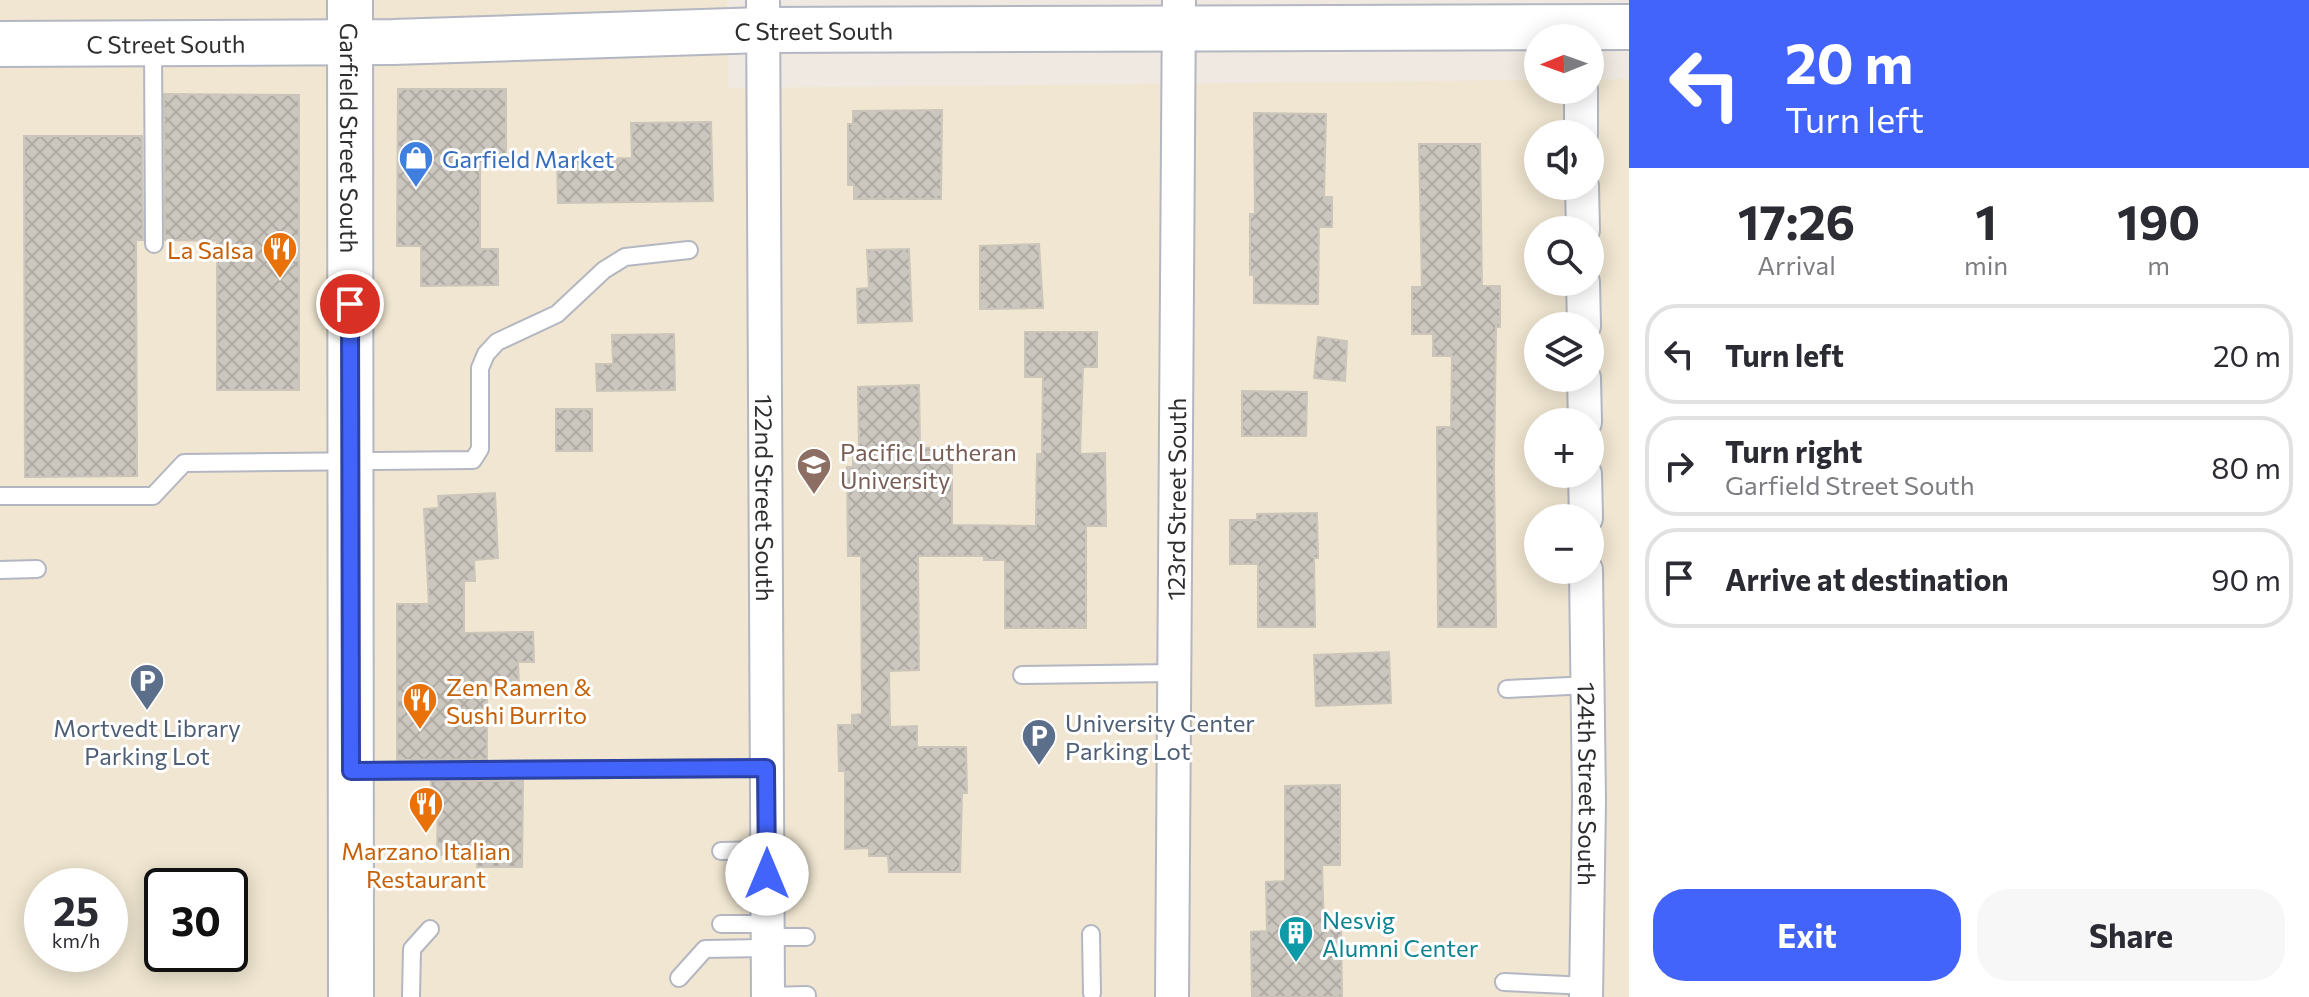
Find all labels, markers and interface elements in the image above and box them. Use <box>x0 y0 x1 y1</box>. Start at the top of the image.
street label: C Street South <box>734 15 893 45</box>
street label: Garfield Street South <box>336 23 365 253</box>
north arrow <box>1524 24 1604 104</box>
map controls <box>1524 24 1604 584</box>
text: 20 m <box>1785 27 1913 96</box>
street label: C Street South <box>86 28 246 58</box>
icon: left <box>1653 32 1757 136</box>
text: Turn left <box>1785 96 1924 140</box>
button: sound <box>1524 120 1604 200</box>
shop icon: Garfield Market <box>397 139 435 189</box>
place label: Garfield Market <box>442 144 614 173</box>
text: 17:26 <box>1738 191 1855 250</box>
text: 1 <box>1975 191 1997 250</box>
text: 190 <box>2117 191 2200 250</box>
button: search <box>1524 216 1604 296</box>
restaurant icon: La Salsa <box>261 230 299 280</box>
place label: La Salsa <box>167 235 254 264</box>
text: Arrival <box>1757 249 1836 280</box>
text: min <box>1964 249 2008 280</box>
text: m <box>2147 249 2170 280</box>
pin <box>316 270 384 338</box>
icon: arrive <box>328 282 372 326</box>
button: layers <box>1524 312 1604 392</box>
icon: left <box>1657 332 1701 376</box>
text: Turn left <box>1725 336 1844 373</box>
text: 20 m <box>2213 336 2281 373</box>
street label: 122nd Street South <box>750 394 781 602</box>
street label: 123rd Street South <box>1160 397 1191 601</box>
button: + <box>1524 408 1604 488</box>
text: Turn right <box>1725 432 1862 469</box>
place label: Pacific Lutheran University <box>840 437 1017 494</box>
icon: right <box>1657 444 1701 488</box>
school or university icon: Pacific Lutheran University <box>795 446 833 496</box>
text: 80 m <box>2211 448 2281 485</box>
text: Garfield Street South <box>1725 469 1975 500</box>
button: − <box>1524 504 1604 584</box>
icon: arrive <box>1657 556 1701 600</box>
text: Arrive at destination <box>1725 560 2009 597</box>
text: 90 m <box>2211 560 2281 597</box>
parking icon: Mortvedt Library Parking Lot <box>128 662 166 712</box>
place label: Zen Ramen & Sushi Burrito <box>446 672 592 729</box>
restaurant icon: Zen Ramen & Sushi Burrito <box>401 681 439 731</box>
street label: 124th Street South <box>1573 682 1604 886</box>
place label: University Center Parking Lot <box>1065 708 1255 765</box>
place label: Mortvedt Library Parking Lot <box>53 713 241 770</box>
parking icon: University Center Parking Lot <box>1020 717 1058 767</box>
restaurant icon: Marzano Italian Restaurant <box>407 785 445 835</box>
position arrow <box>725 832 809 916</box>
place label: Marzano Italian Restaurant <box>341 836 511 893</box>
speed limit sign: 30 <box>144 868 248 972</box>
text: 25 <box>53 885 99 934</box>
button: Exit <box>1653 889 1961 981</box>
button: Share <box>1977 889 2285 981</box>
place label: Nesvig Alumni Center <box>1322 905 1479 962</box>
building icon: Nesvig Alumni Center <box>1277 914 1315 964</box>
text: km/h <box>52 928 100 952</box>

